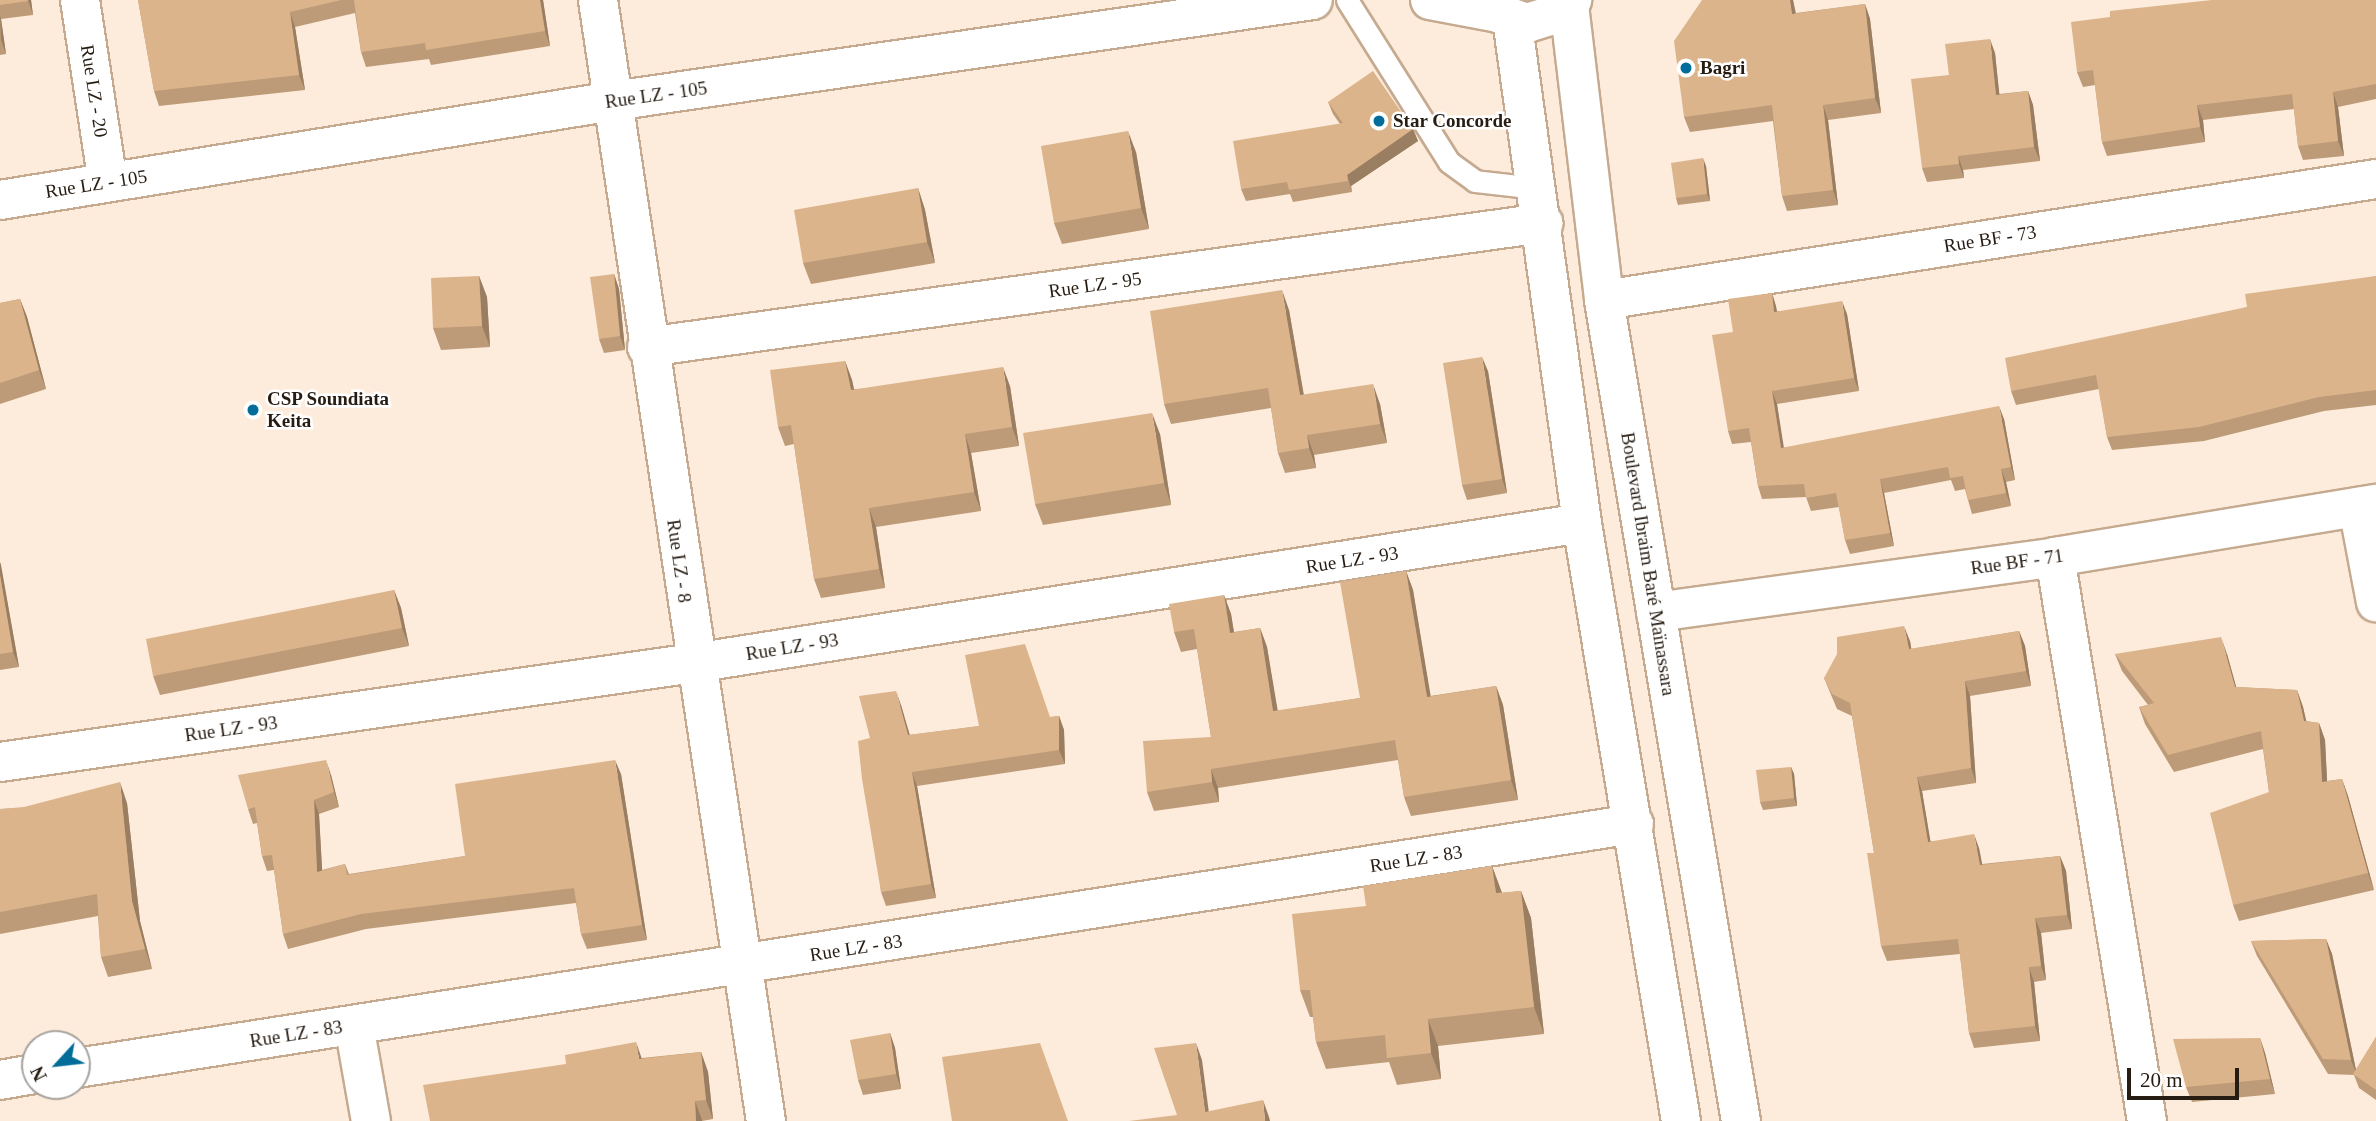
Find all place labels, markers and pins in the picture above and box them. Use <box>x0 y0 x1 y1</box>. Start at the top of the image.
place label: Bagri <box>1700 57 1745 79</box>
marker: Bagri <box>1678 60 1694 76</box>
place label: Star Concorde <box>1393 110 1512 132</box>
marker: Star Concorde <box>1371 113 1387 129</box>
place label: CSP Soundiata Keita <box>267 388 390 432</box>
marker: CSP Soundiata Keita <box>245 402 261 418</box>

